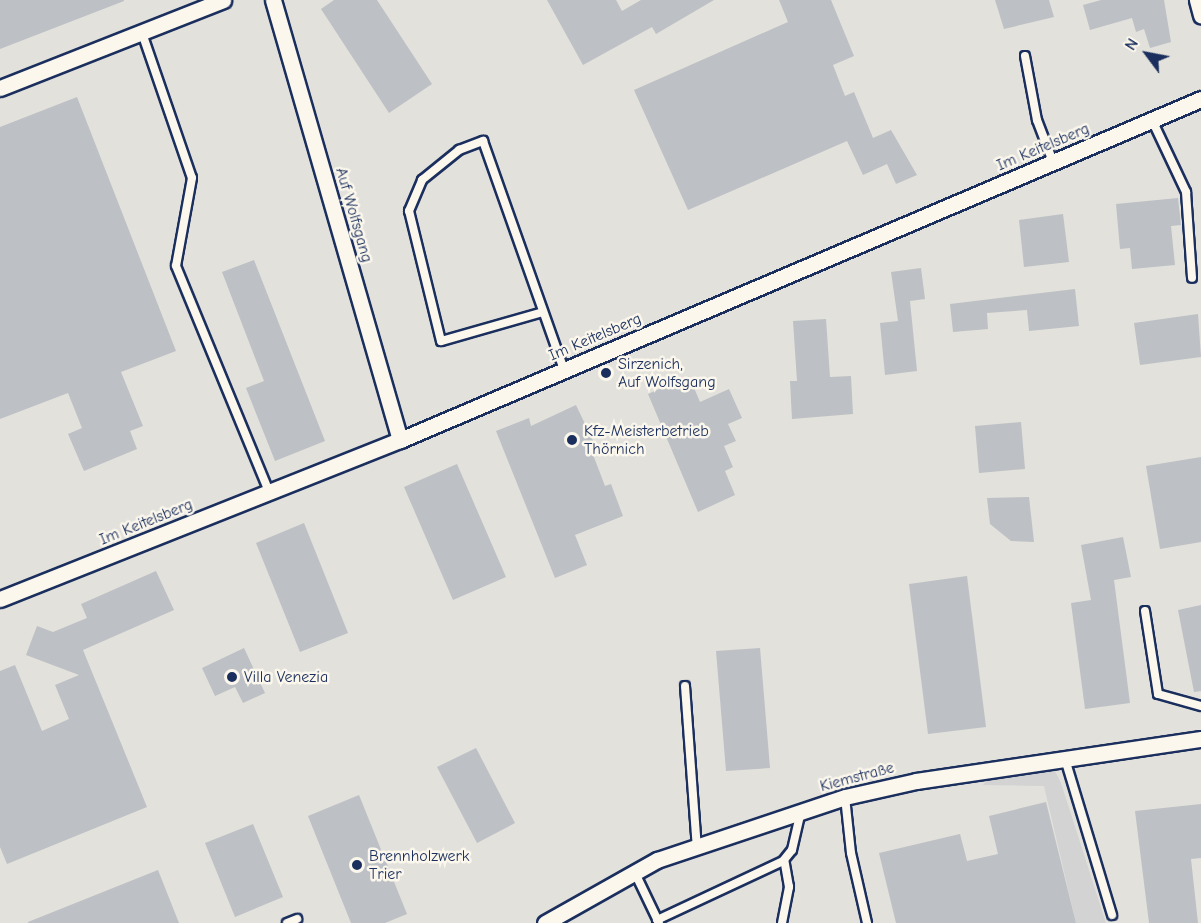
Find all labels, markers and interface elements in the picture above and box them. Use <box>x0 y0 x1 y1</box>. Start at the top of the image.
north arrow <box>1117 24 1177 84</box>
text: N <box>1121 35 1142 54</box>
street label: Im Keitelsberg <box>994 119 1092 175</box>
street label: Auf Wolfsgang <box>331 165 377 265</box>
street label: Im Keitelsberg <box>546 309 644 365</box>
place label: Sirzenich, Auf Wolfsgang <box>618 354 716 392</box>
marker: Sirzenich, Auf Wolfsgang <box>599 366 613 380</box>
place label: Kfz-Meisterbetrieb Thörnich <box>584 421 709 459</box>
marker: Kfz-Meisterbetrieb Thörnich <box>565 433 579 447</box>
street label: Im Keitelsberg <box>97 495 195 549</box>
place label: Villa Venezia <box>244 667 328 687</box>
marker: Villa Venezia <box>225 670 239 684</box>
street label: Kiemstraße <box>818 758 896 796</box>
place label: Brennholzwerk Trier <box>369 846 470 884</box>
marker: Brennholzwerk Trier <box>350 858 364 872</box>

